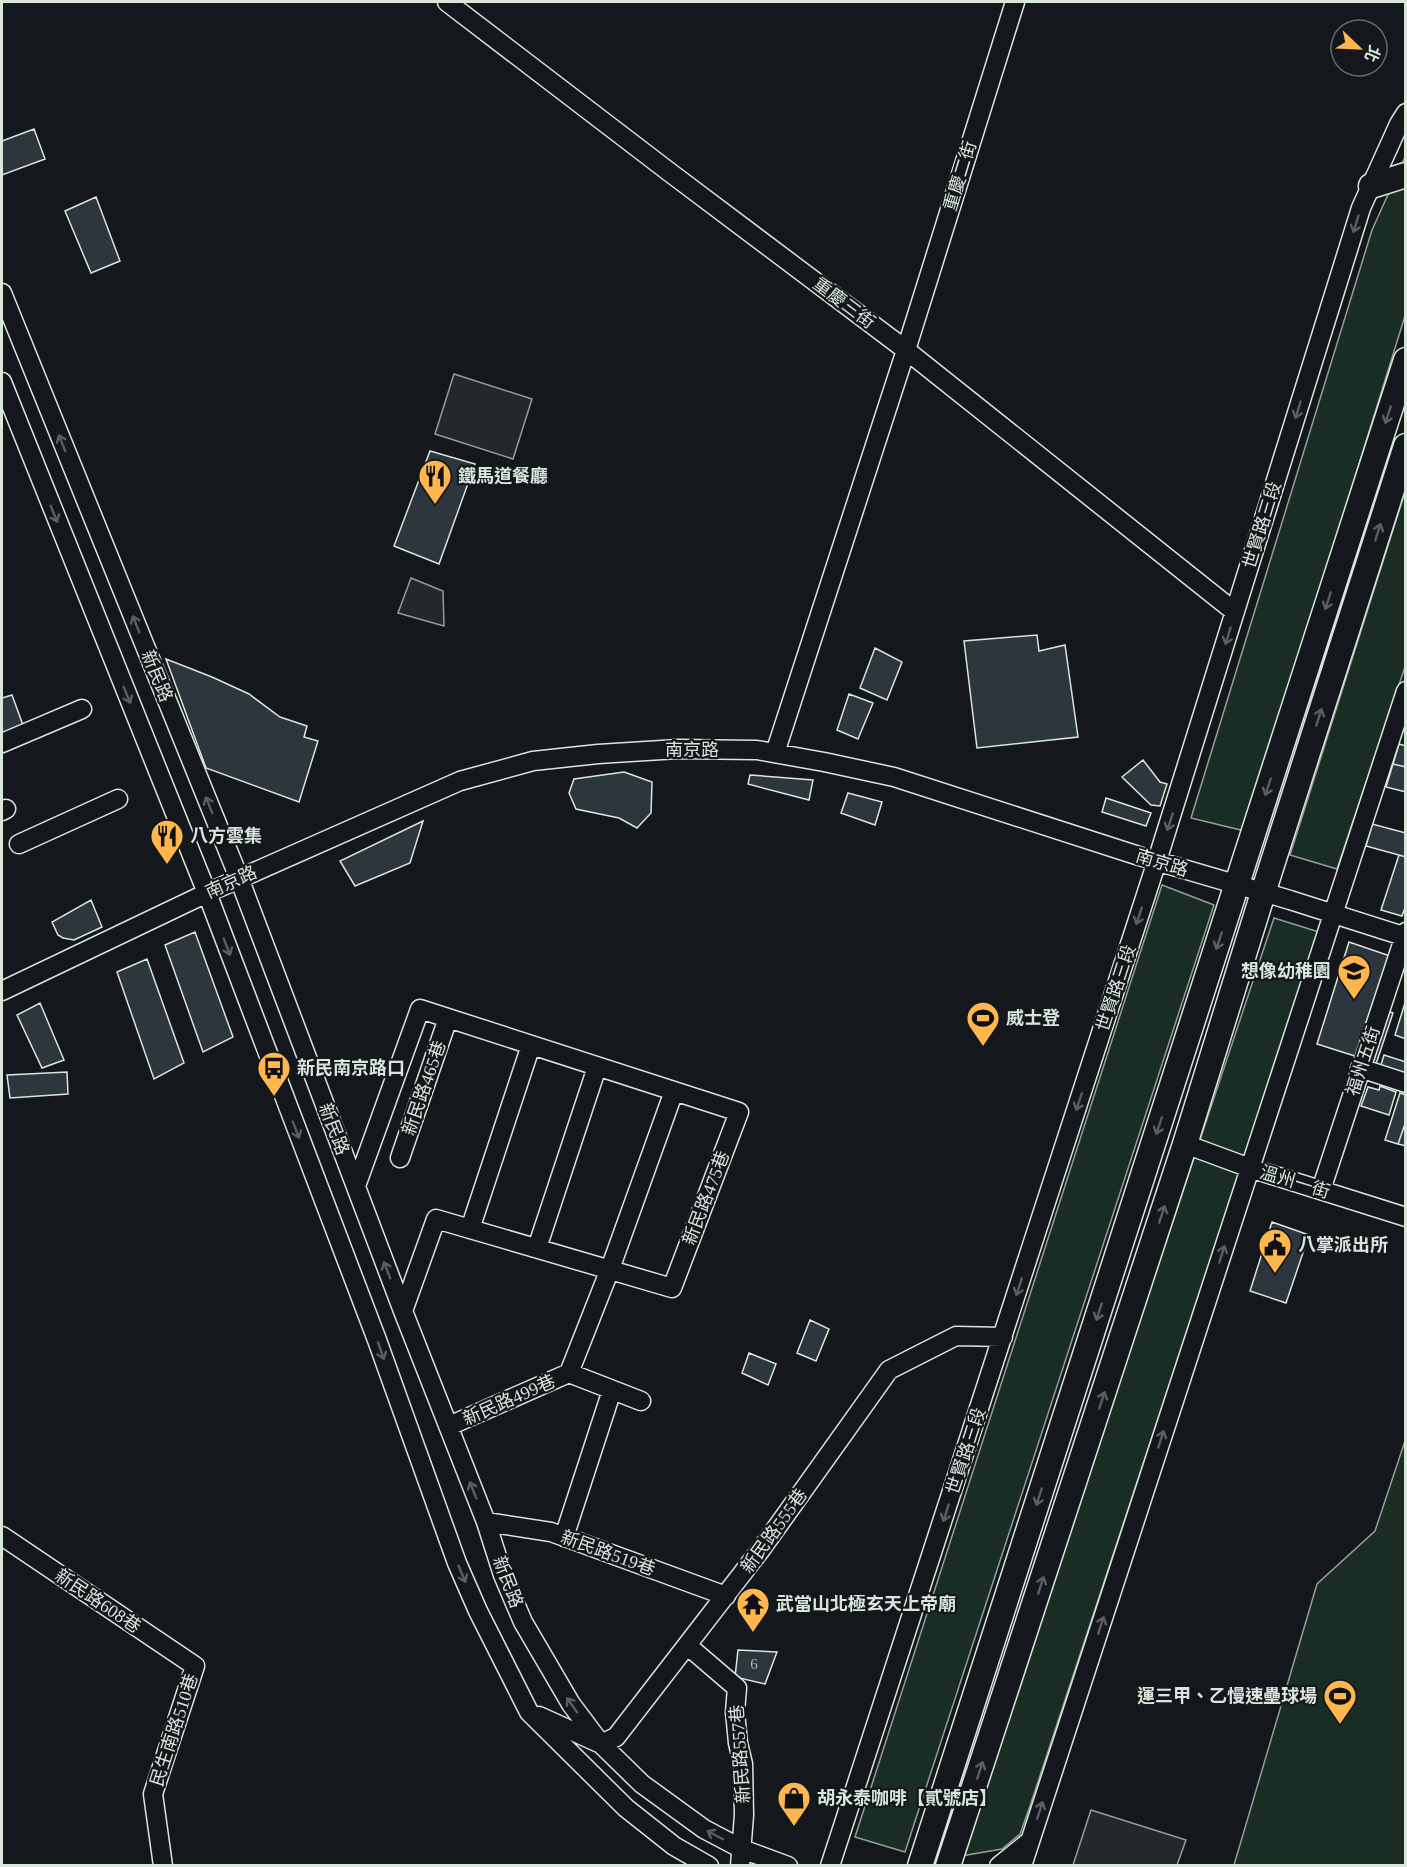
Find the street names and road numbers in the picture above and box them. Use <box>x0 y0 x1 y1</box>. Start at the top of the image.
street label: 重慶二街 <box>940 139 980 213</box>
street label: 重慶三街 <box>809 273 879 333</box>
street label: 世賢路三段 <box>1239 479 1285 571</box>
street label: 新民路 <box>138 647 176 705</box>
street label: 南京路 <box>665 740 719 760</box>
street label: 南京路 <box>1133 846 1191 880</box>
street label: 南京路 <box>202 862 260 902</box>
street label: 世賢路三段 <box>1093 942 1139 1034</box>
street label: 福州五街 <box>1342 1024 1384 1098</box>
street label: 新民路465巷 <box>398 1038 450 1138</box>
street label: 新民路 <box>315 1100 353 1158</box>
street label: 新民路475巷 <box>679 1148 733 1248</box>
street label: 溫州一街 <box>1258 1162 1332 1202</box>
street label: 新民路499巷 <box>460 1371 558 1429</box>
street label: 世賢路三段 <box>943 1405 989 1497</box>
street label: 新民路555巷 <box>737 1485 811 1577</box>
street label: 新民路519巷 <box>558 1527 658 1579</box>
street label: 新民路 <box>489 1553 527 1611</box>
street label: 新民路608巷 <box>51 1565 145 1637</box>
street label: 民生南路510巷 <box>146 1671 202 1789</box>
street label: 新民路557巷 <box>727 1704 753 1804</box>

